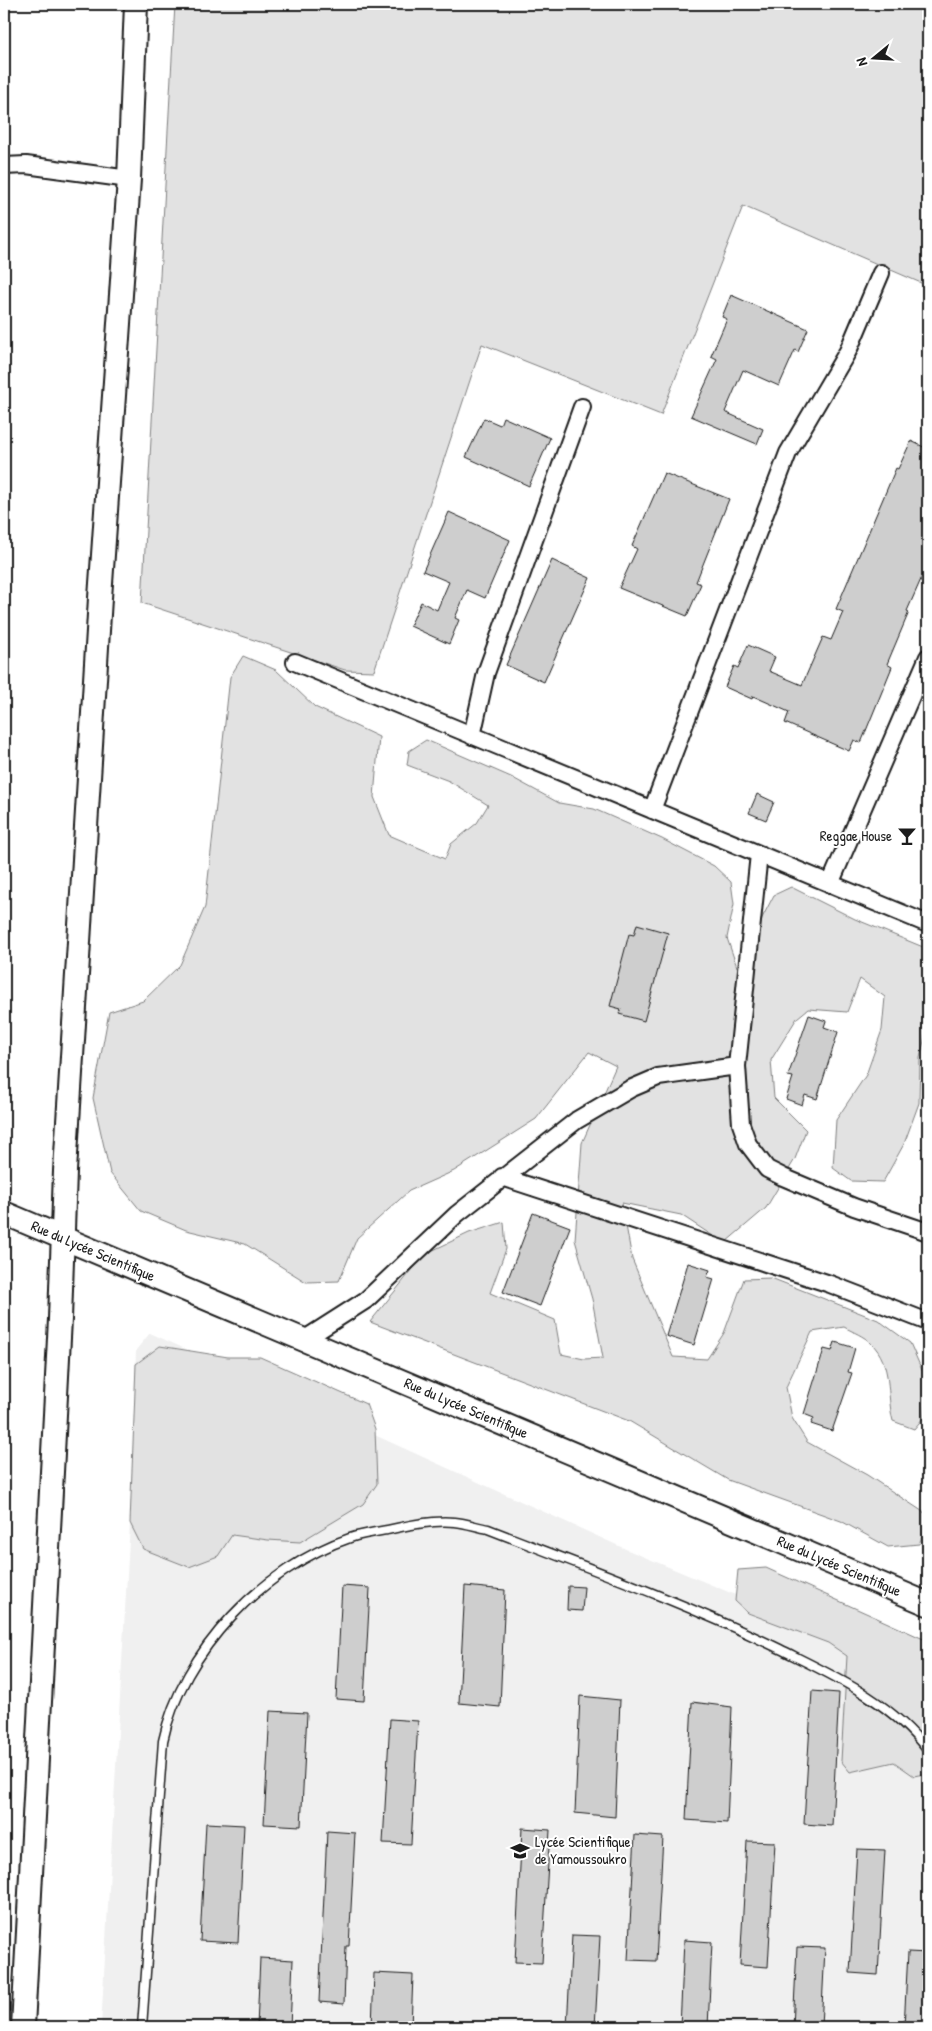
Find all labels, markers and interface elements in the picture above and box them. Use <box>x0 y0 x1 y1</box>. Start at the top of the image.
north arrow <box>850 32 900 82</box>
text: N <box>851 55 871 69</box>
place label: Reggae House <box>820 825 892 846</box>
bar icon: Reggae House <box>896 825 918 847</box>
street label: Rue du Lycée Scientifique <box>28 1215 158 1286</box>
street label: Rue du Lycée Scientifique <box>401 1372 531 1443</box>
street label: Rue du Lycée Scientifique <box>774 1530 904 1601</box>
place label: Lycée Scientifique de Yamoussoukro <box>535 1831 630 1869</box>
school or university icon: Lycée Scientifique de Yamoussoukro <box>509 1840 531 1862</box>

